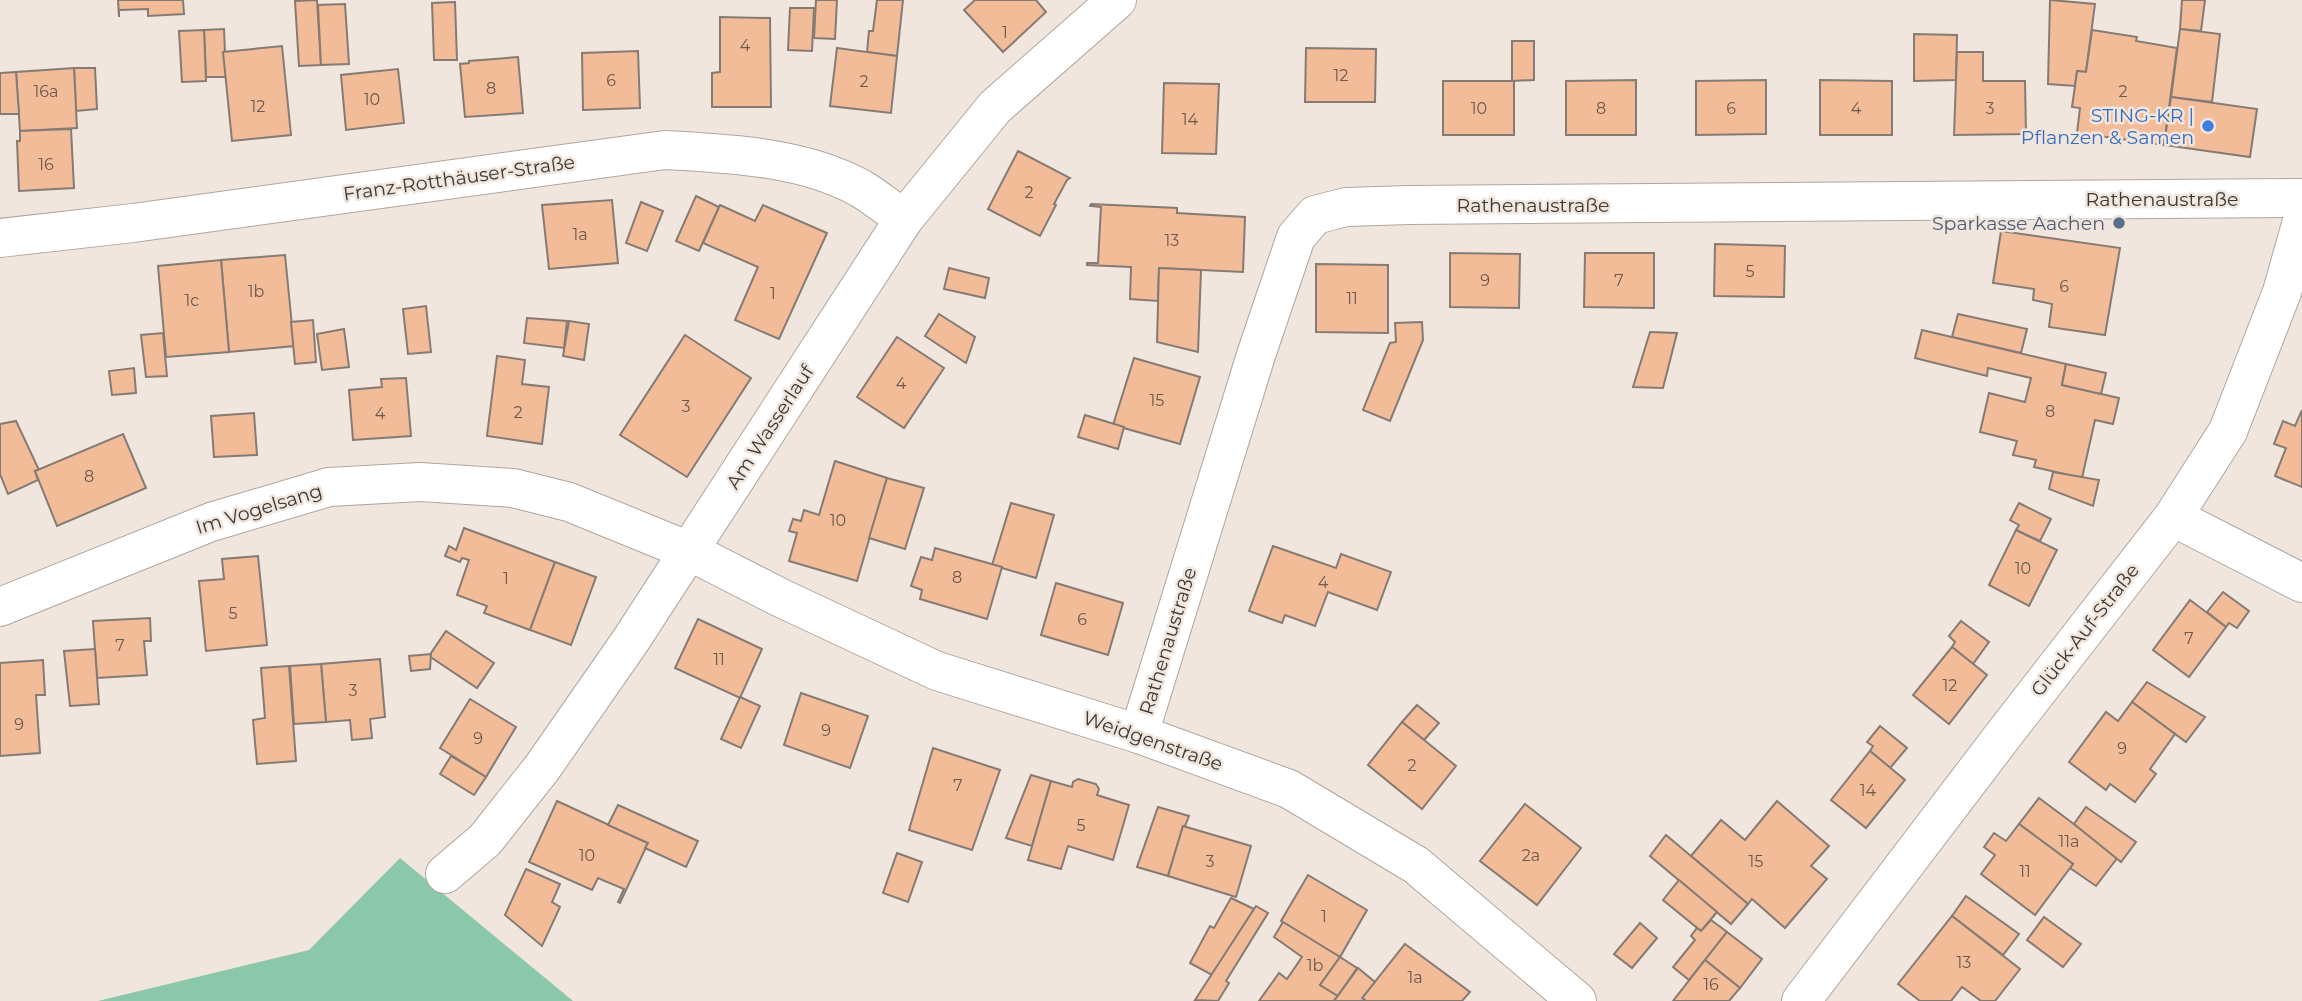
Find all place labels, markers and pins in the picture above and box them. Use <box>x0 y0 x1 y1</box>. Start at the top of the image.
place label: STING-KR | Pflanzen & Samen <box>2021 104 2194 149</box>
marker: STING-KR | Pflanzen & Samen <box>2200 118 2216 134</box>
place label: Sparkasse Aachen <box>1932 212 2105 235</box>
marker: Sparkasse Aachen <box>2111 215 2127 231</box>

